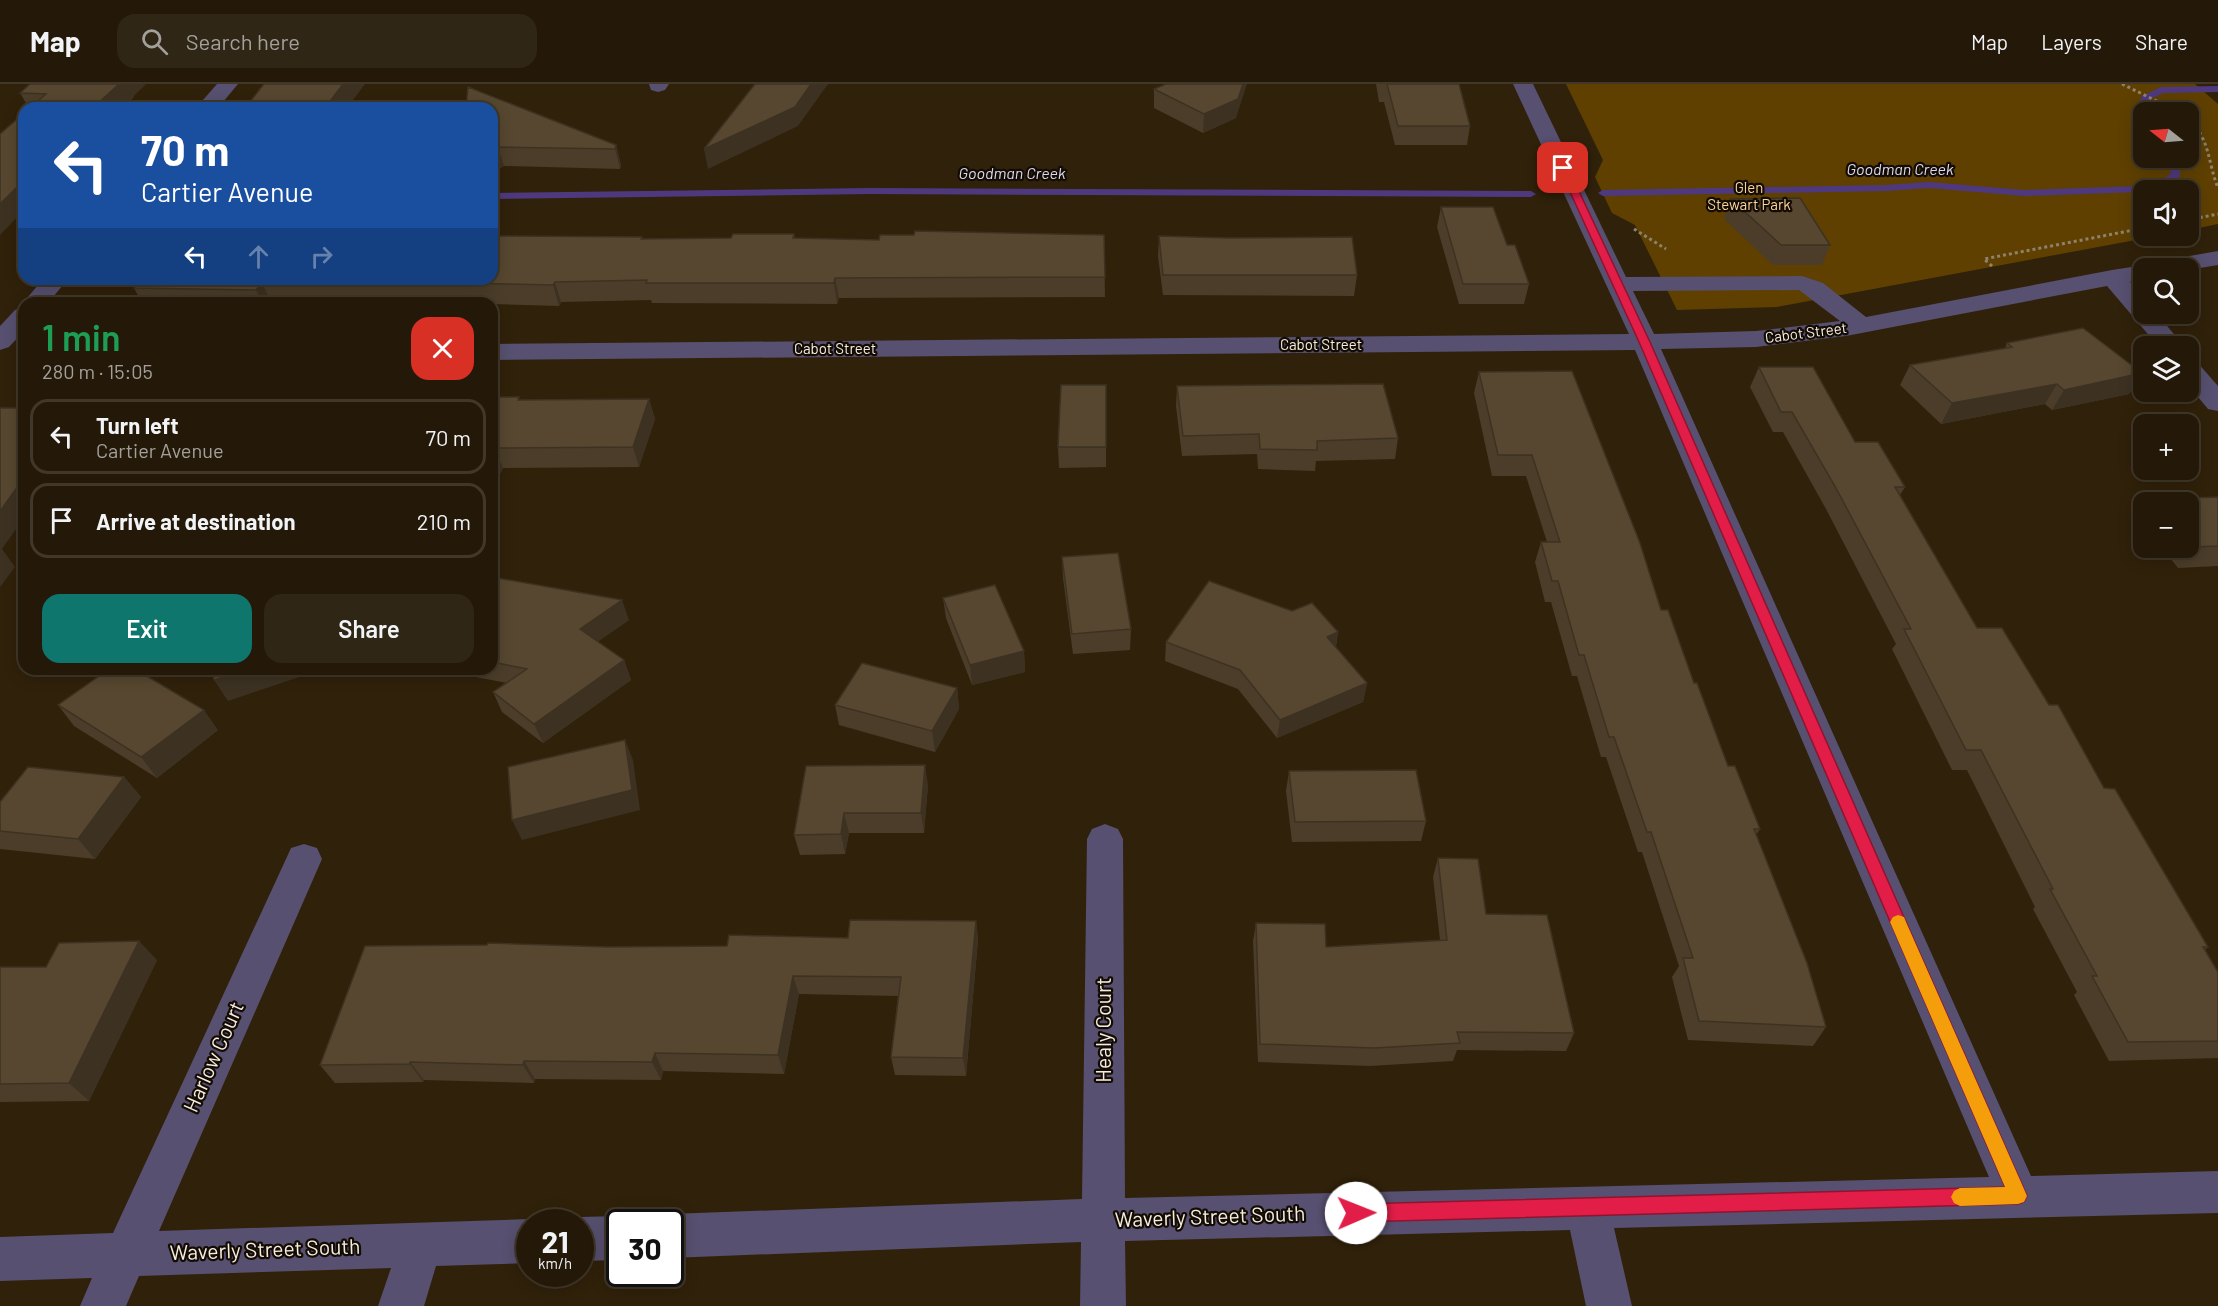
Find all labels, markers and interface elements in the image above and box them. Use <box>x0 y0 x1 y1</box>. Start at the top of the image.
search box <box>117 14 537 68</box>
text: Map <box>30 24 81 58</box>
icon: search <box>138 25 171 58</box>
text: Search here <box>186 28 300 54</box>
text: Map <box>1971 29 2008 54</box>
text: Layers <box>2041 29 2102 54</box>
text: Share <box>2135 29 2188 54</box>
north arrow <box>2133 102 2199 168</box>
map controls <box>2133 102 2199 558</box>
text: 70 m <box>141 124 229 174</box>
icon: left <box>42 126 120 204</box>
pin <box>1537 142 1588 193</box>
icon: arrive <box>1546 151 1579 184</box>
water label: Goodman Creek <box>1847 159 1954 178</box>
water label: Goodman Creek <box>959 163 1066 182</box>
text: Cartier Avenue <box>141 175 313 207</box>
park label: Glen Stewart Park <box>1707 178 1791 213</box>
button: sound <box>2133 180 2199 246</box>
icon: left <box>179 240 212 273</box>
icon: ahead <box>242 240 275 273</box>
icon: right <box>305 240 338 273</box>
button: search <box>2133 258 2199 324</box>
text: 1 min <box>42 315 121 358</box>
button: close <box>411 317 474 380</box>
street label: Cabot Street <box>1764 318 1848 346</box>
street label: Cabot Street <box>1280 335 1362 353</box>
button: layers <box>2133 336 2199 402</box>
street label: Cabot Street <box>794 339 876 357</box>
text: 280 m · 15:05 <box>42 359 153 383</box>
text: Turn left <box>96 412 179 438</box>
button: + <box>2133 414 2199 480</box>
icon: left <box>45 420 78 453</box>
text: 70 m <box>426 424 471 450</box>
text: Cartier Avenue <box>96 438 224 462</box>
button: − <box>2133 492 2199 558</box>
icon: arrive <box>45 504 78 537</box>
text: Arrive at destination <box>96 508 295 534</box>
text: 210 m <box>417 508 471 534</box>
button: Exit <box>42 594 252 663</box>
button: Share <box>264 594 474 663</box>
street label: Healy Court <box>1090 977 1115 1083</box>
street label: Harlow Court <box>177 997 248 1116</box>
position arrow <box>1324 1181 1388 1245</box>
street label: Waverly Street South <box>1114 1200 1306 1231</box>
speed limit sign: 30 <box>606 1209 684 1287</box>
text: 21 <box>541 1223 569 1259</box>
street label: Waverly Street South <box>169 1233 361 1264</box>
text: km/h <box>538 1254 572 1272</box>

